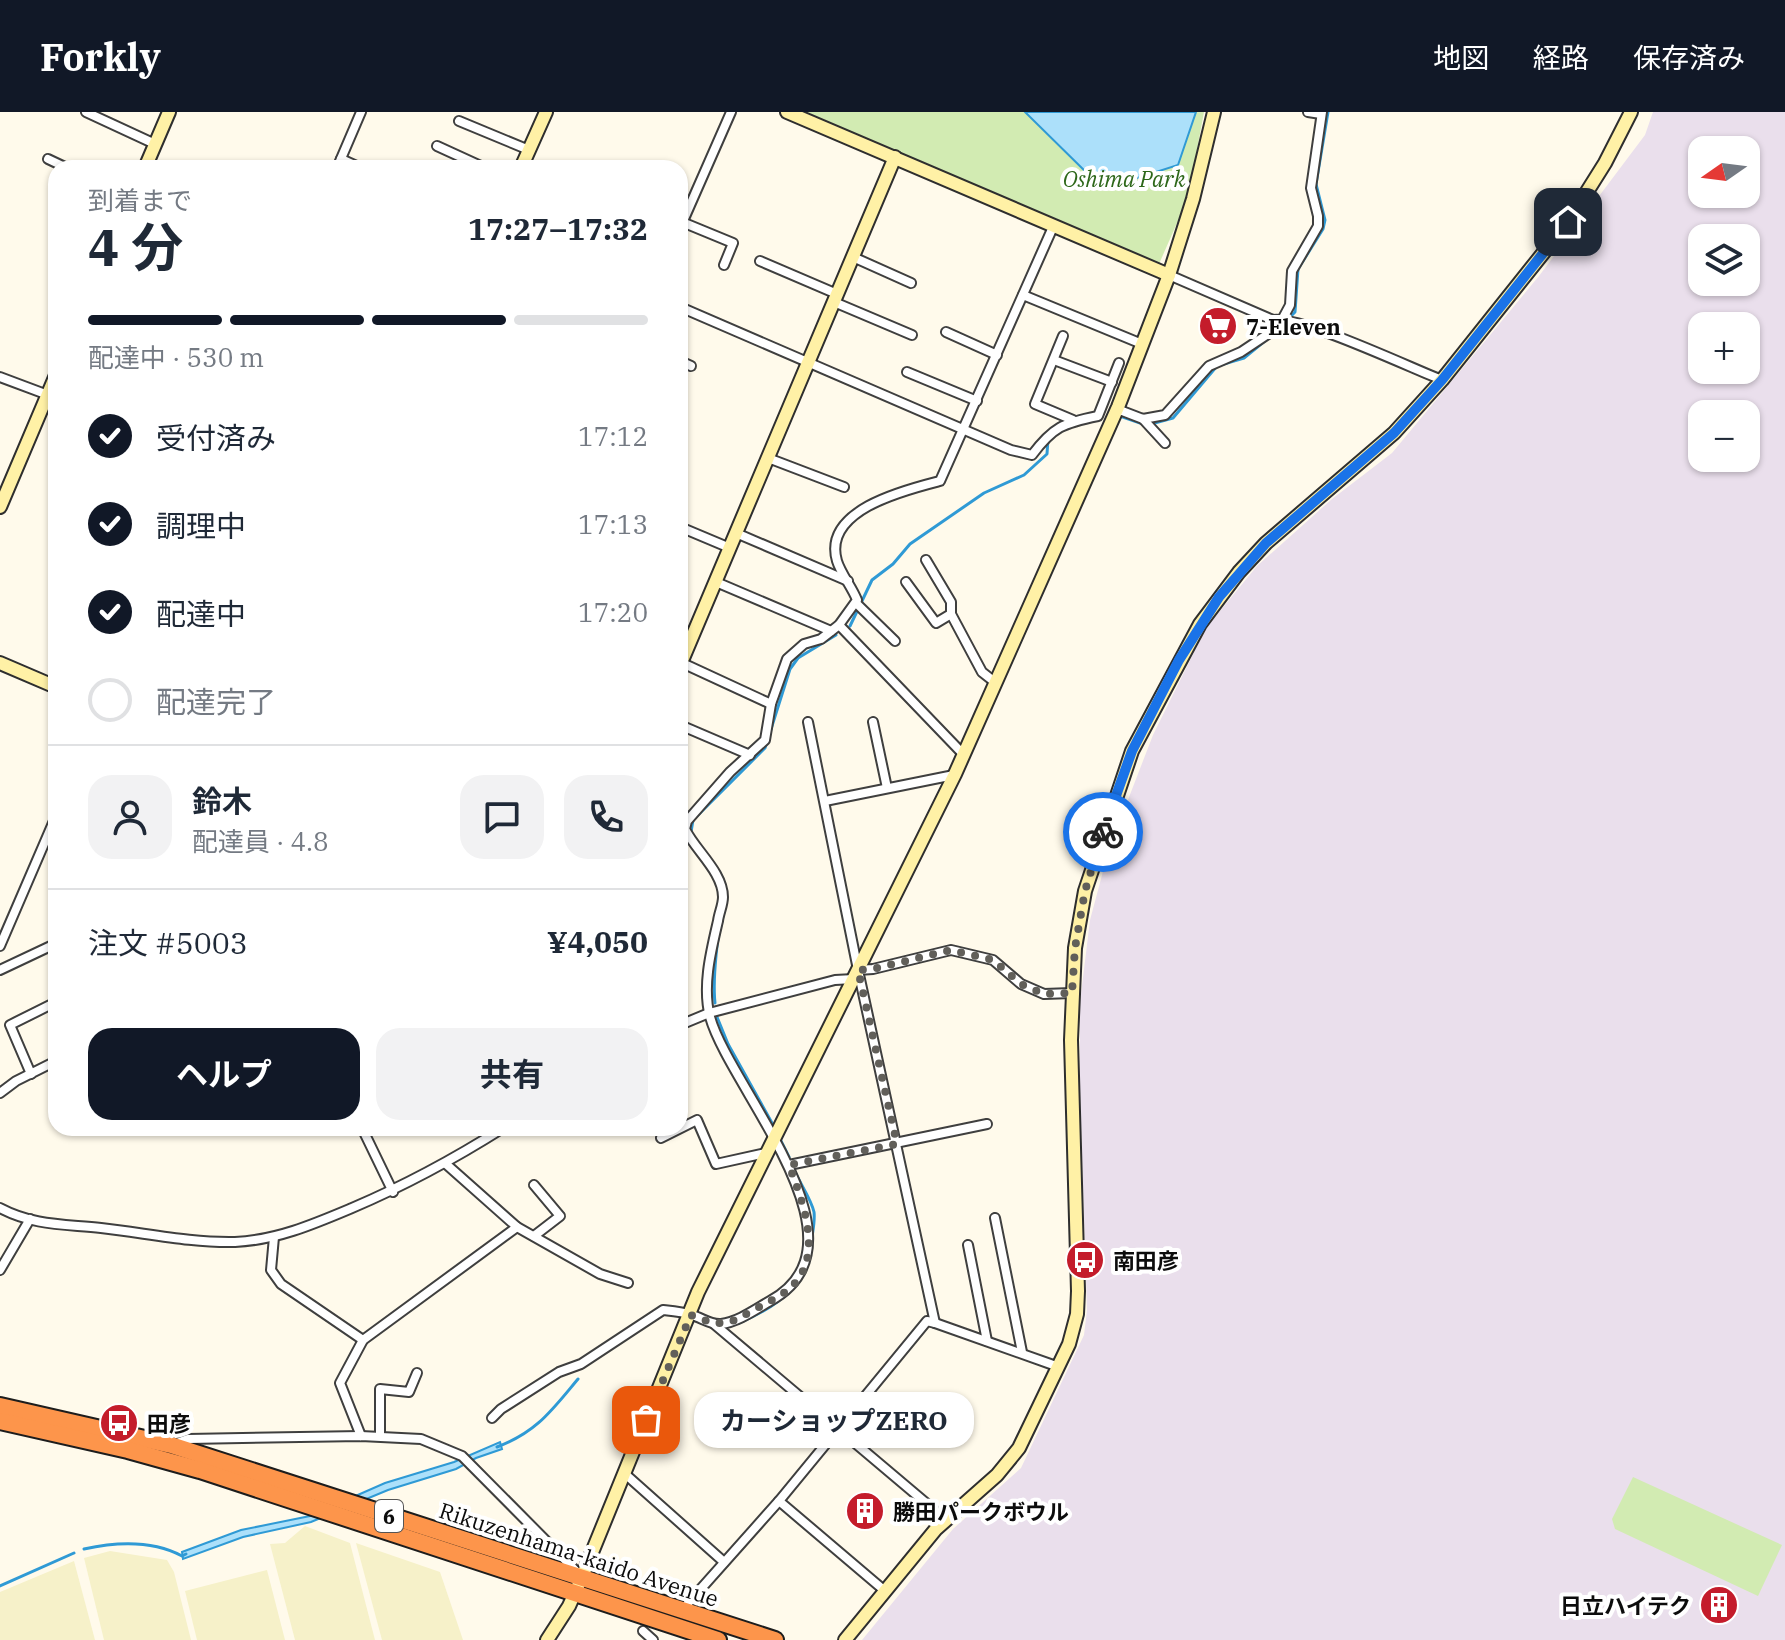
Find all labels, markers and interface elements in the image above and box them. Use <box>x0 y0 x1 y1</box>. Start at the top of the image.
text: Forkly <box>40 32 161 81</box>
text: 地図 <box>1433 39 1489 76</box>
text: 経路 <box>1533 39 1589 76</box>
text: 保存済み <box>1633 39 1745 76</box>
north arrow <box>1688 136 1760 208</box>
map controls <box>1688 136 1760 472</box>
park label: Oshima Park <box>1063 164 1186 193</box>
text: 到着まで <box>88 183 192 217</box>
pin <box>1534 188 1602 256</box>
icon: home <box>1546 200 1590 244</box>
text: 17:27–17:32 <box>468 209 648 248</box>
text: 4 分 <box>88 213 183 280</box>
button: layers <box>1688 224 1760 296</box>
supermarket icon: 7-Eleven <box>1197 305 1239 347</box>
place label: 7-Eleven <box>1246 312 1341 341</box>
button: + <box>1688 312 1760 384</box>
text: 配達中 · 530 m <box>88 340 264 374</box>
button: − <box>1688 400 1760 472</box>
icon: check <box>88 414 132 458</box>
text: 受付済み <box>156 418 276 457</box>
text: 17:12 <box>578 419 648 453</box>
icon: check <box>88 502 132 546</box>
text: 調理中 <box>156 506 246 545</box>
text: 17:13 <box>578 507 648 541</box>
icon: check <box>88 590 132 634</box>
text: 配達中 <box>156 594 246 633</box>
text: 17:20 <box>578 595 648 629</box>
text: 配達完了 <box>156 682 276 721</box>
button: person <box>88 775 172 859</box>
button: chat <box>460 775 544 859</box>
button: phone <box>564 775 648 859</box>
text: 鈴木 <box>192 781 252 820</box>
courier <box>1063 792 1143 872</box>
icon: bike <box>1081 810 1125 854</box>
text: 配達員 · 4.8 <box>192 824 329 858</box>
text: ¥4,050 <box>547 922 648 961</box>
text: 注文 #5003 <box>88 923 248 962</box>
button: ヘルプ <box>88 1028 360 1120</box>
button: 共有 <box>376 1028 648 1120</box>
bus stop icon: 南田彦 <box>1064 1239 1106 1281</box>
place label: 南田彦 <box>1113 1246 1179 1275</box>
pin <box>612 1386 680 1454</box>
callout: カーショップZERO <box>694 1392 974 1448</box>
icon: bag <box>624 1398 668 1442</box>
bus stop icon: 田彦 <box>98 1402 140 1444</box>
text: カーショップZERO <box>720 1403 948 1437</box>
place label: 田彦 <box>147 1409 191 1438</box>
building icon: 勝田パークボウル <box>844 1490 886 1532</box>
street label: Rikuzenhama-kaido Avenue <box>436 1495 722 1613</box>
place label: 勝田パークボウル <box>893 1497 1069 1526</box>
road number: 6 <box>375 1500 403 1532</box>
building icon: 日立ハイテク <box>1698 1584 1740 1626</box>
place label: 日立ハイテク <box>1560 1591 1691 1620</box>

